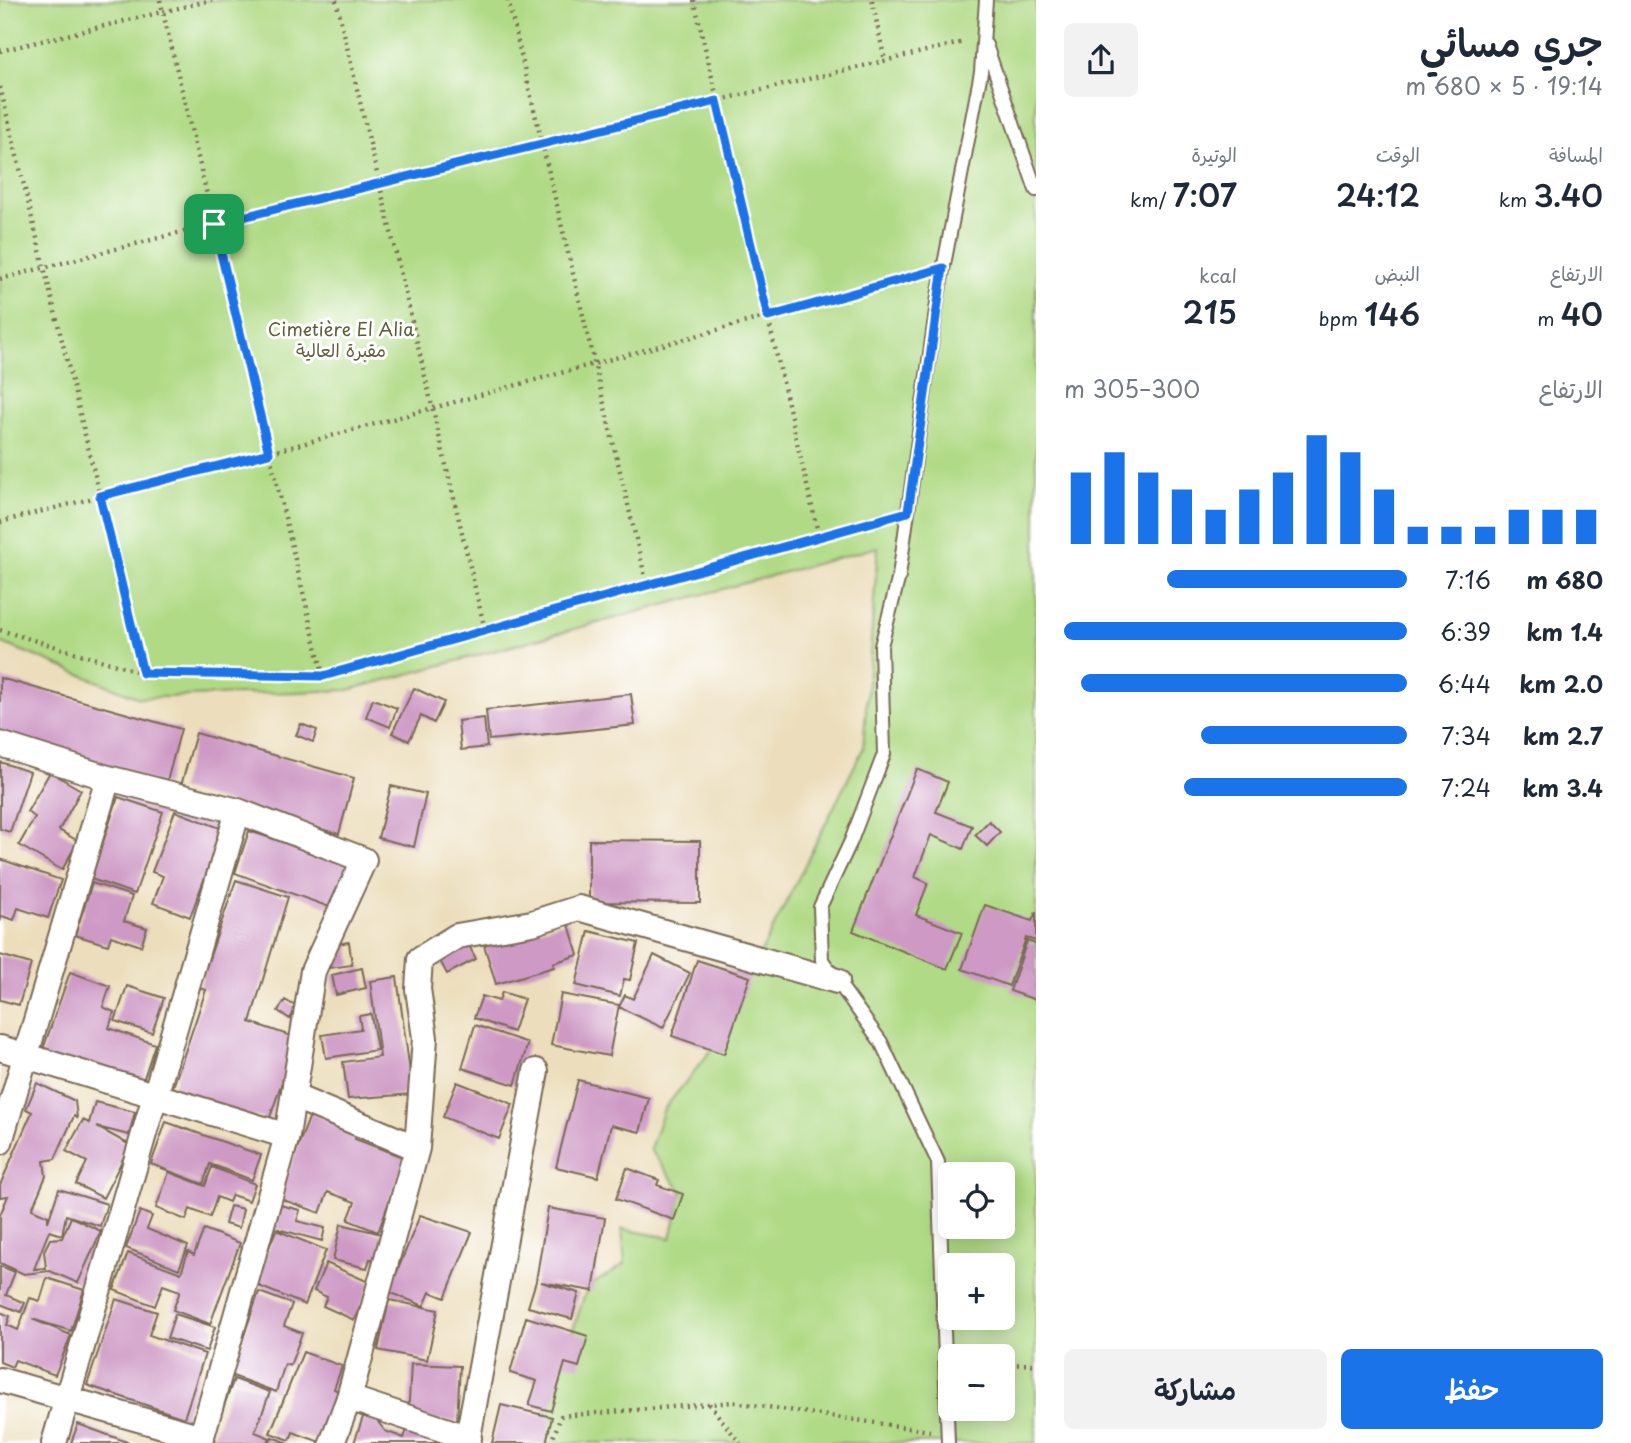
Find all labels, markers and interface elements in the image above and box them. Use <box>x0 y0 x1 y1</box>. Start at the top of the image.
text: جري مسائي <box>1419 13 1603 70</box>
button: share <box>1064 23 1138 97</box>
text: 19:14 · 5 × 680 m <box>1405 68 1603 103</box>
text: الوتيرة <box>1191 140 1237 168</box>
text: الوقت <box>1376 140 1420 168</box>
text: المسافة <box>1549 140 1603 168</box>
text: 7:07 <box>1173 172 1237 217</box>
text: 24:12 <box>1336 172 1420 217</box>
text: 3.40 <box>1533 172 1603 217</box>
text: /km <box>1130 185 1173 213</box>
text: km <box>1499 185 1533 213</box>
pin <box>184 194 244 254</box>
icon: arrive <box>195 205 233 243</box>
text: النبض <box>1375 259 1420 287</box>
text: الارتفاع <box>1550 259 1603 287</box>
text: kcal <box>1199 261 1237 289</box>
text: 215 <box>1183 289 1237 334</box>
text: 146 <box>1364 291 1420 336</box>
text: 40 <box>1561 291 1603 336</box>
text: bpm <box>1318 304 1364 332</box>
text: m <box>1537 304 1561 332</box>
park label: Cimetière El Alia مقبرة العالية <box>268 315 414 363</box>
text: 300–305 m <box>1064 371 1200 406</box>
text: الارتفاع <box>1539 371 1603 406</box>
text: 7:16 <box>1445 562 1491 597</box>
text: 680 m <box>1526 562 1603 597</box>
text: 6:39 <box>1440 614 1491 649</box>
text: 1.4 km <box>1527 614 1603 649</box>
text: 6:44 <box>1438 666 1491 701</box>
text: 2.0 km <box>1519 666 1603 701</box>
text: 7:34 <box>1441 718 1491 753</box>
text: 2.7 km <box>1523 718 1603 753</box>
text: 7:24 <box>1441 770 1491 805</box>
text: 3.4 km <box>1522 770 1603 805</box>
map controls <box>938 1162 1015 1421</box>
button: locate <box>938 1162 1015 1239</box>
button: + <box>938 1253 1015 1330</box>
button: − <box>938 1344 1015 1421</box>
button: مشاركة <box>1064 1349 1327 1429</box>
button: حفظ <box>1341 1349 1603 1429</box>

